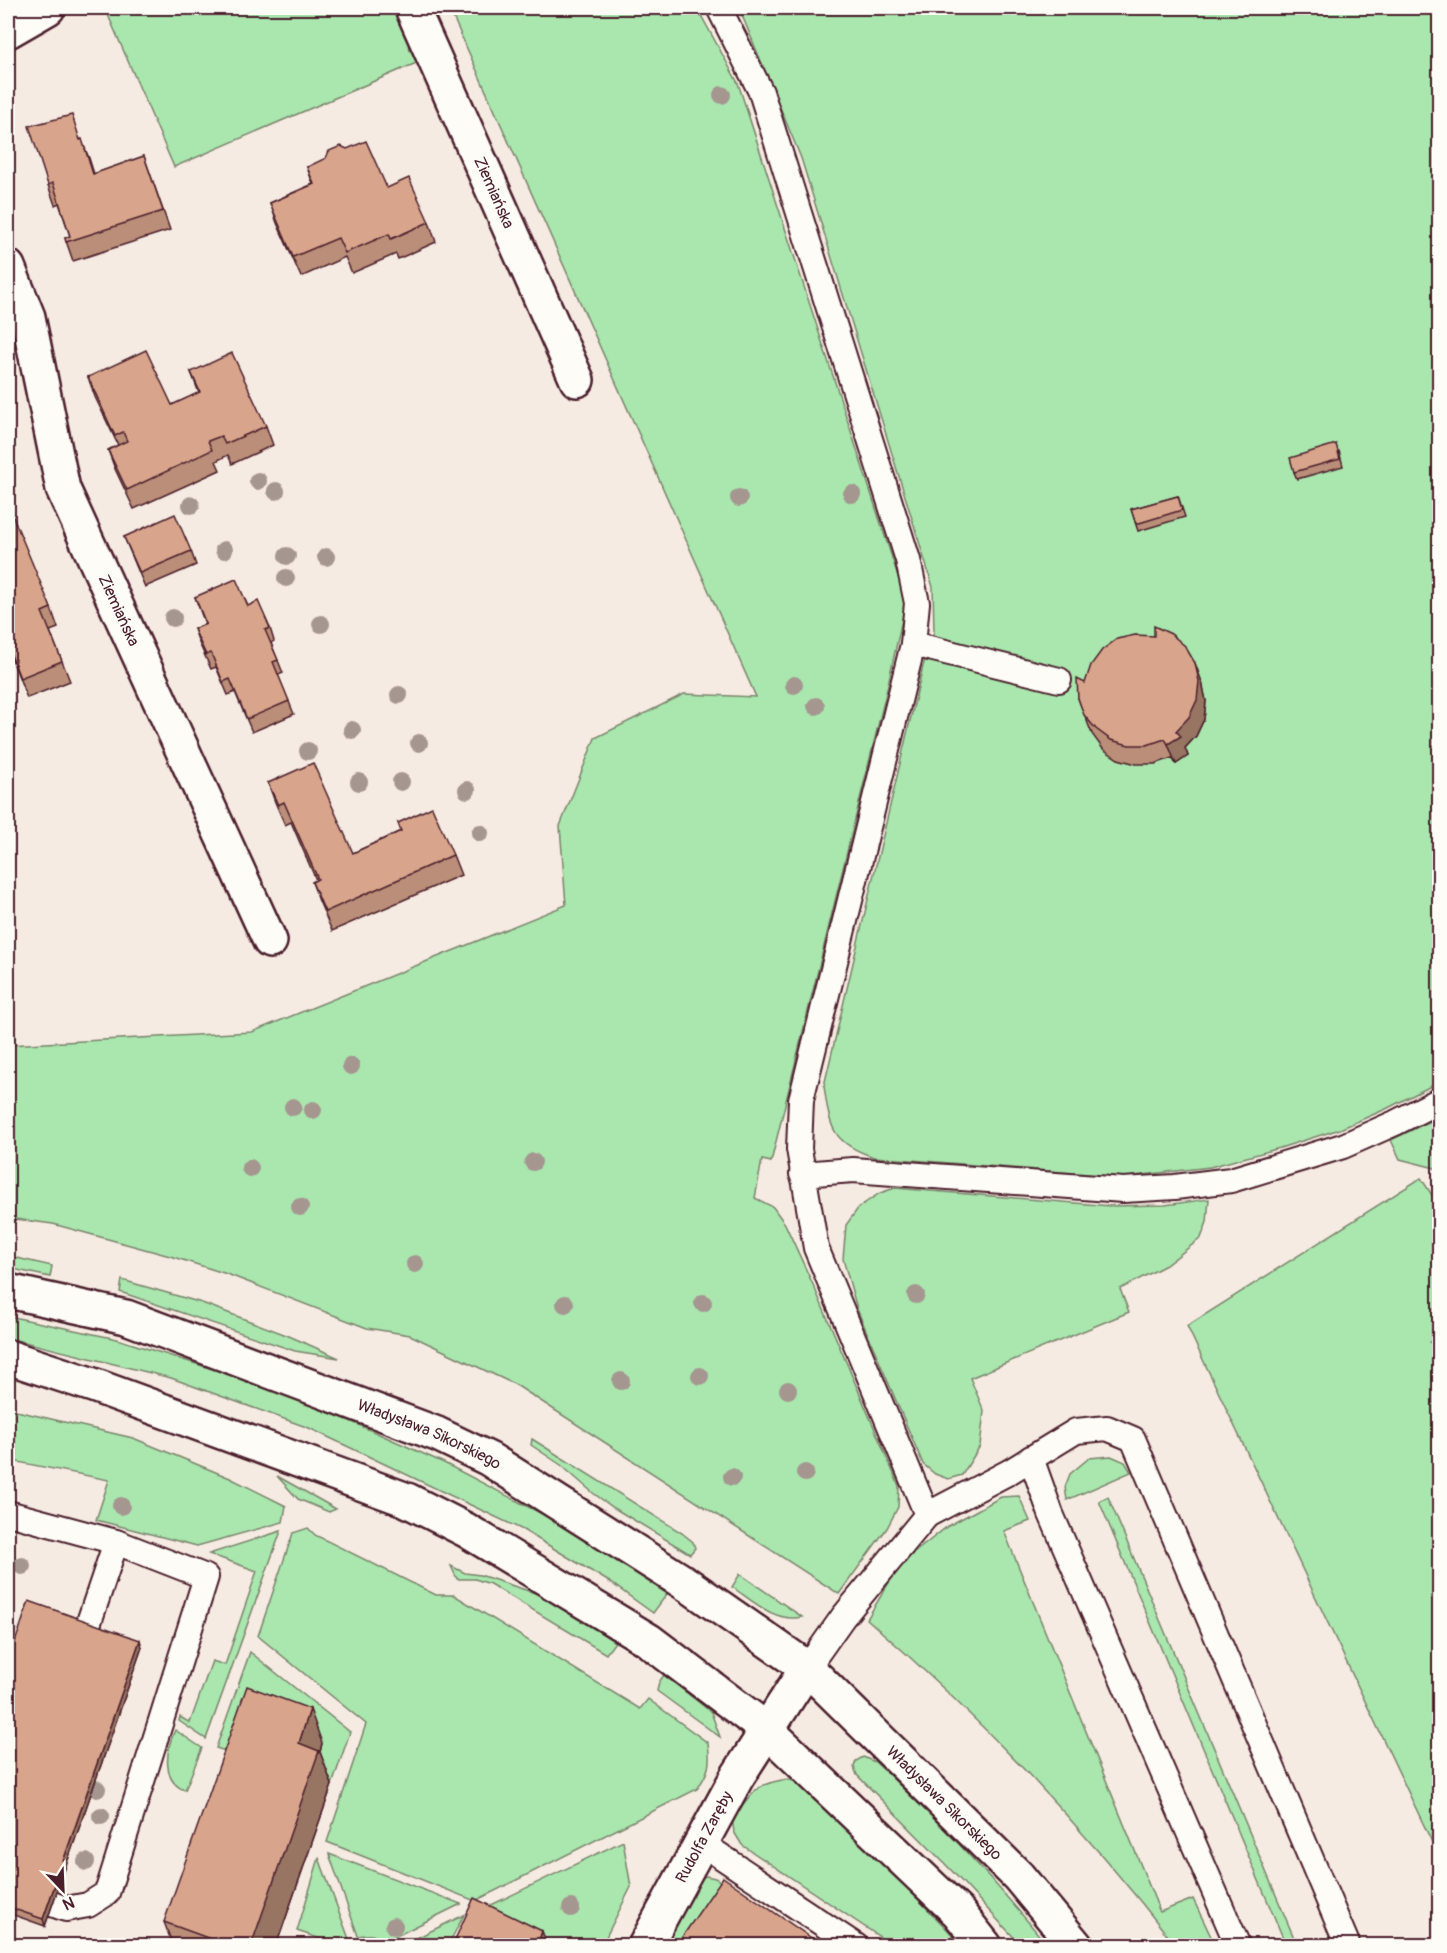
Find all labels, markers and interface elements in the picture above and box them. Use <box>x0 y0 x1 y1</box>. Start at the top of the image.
street label: Ziemiańska <box>469 154 519 232</box>
street label: Ziemiańska <box>94 572 144 649</box>
street label: Władysława Sikorskiego <box>355 1395 505 1474</box>
street label: Władysława Sikorskiego <box>882 1742 1006 1865</box>
street label: Rudolfa Zaręby <box>671 1788 737 1886</box>
north arrow <box>33 1860 93 1920</box>
text: N <box>59 1892 77 1914</box>

